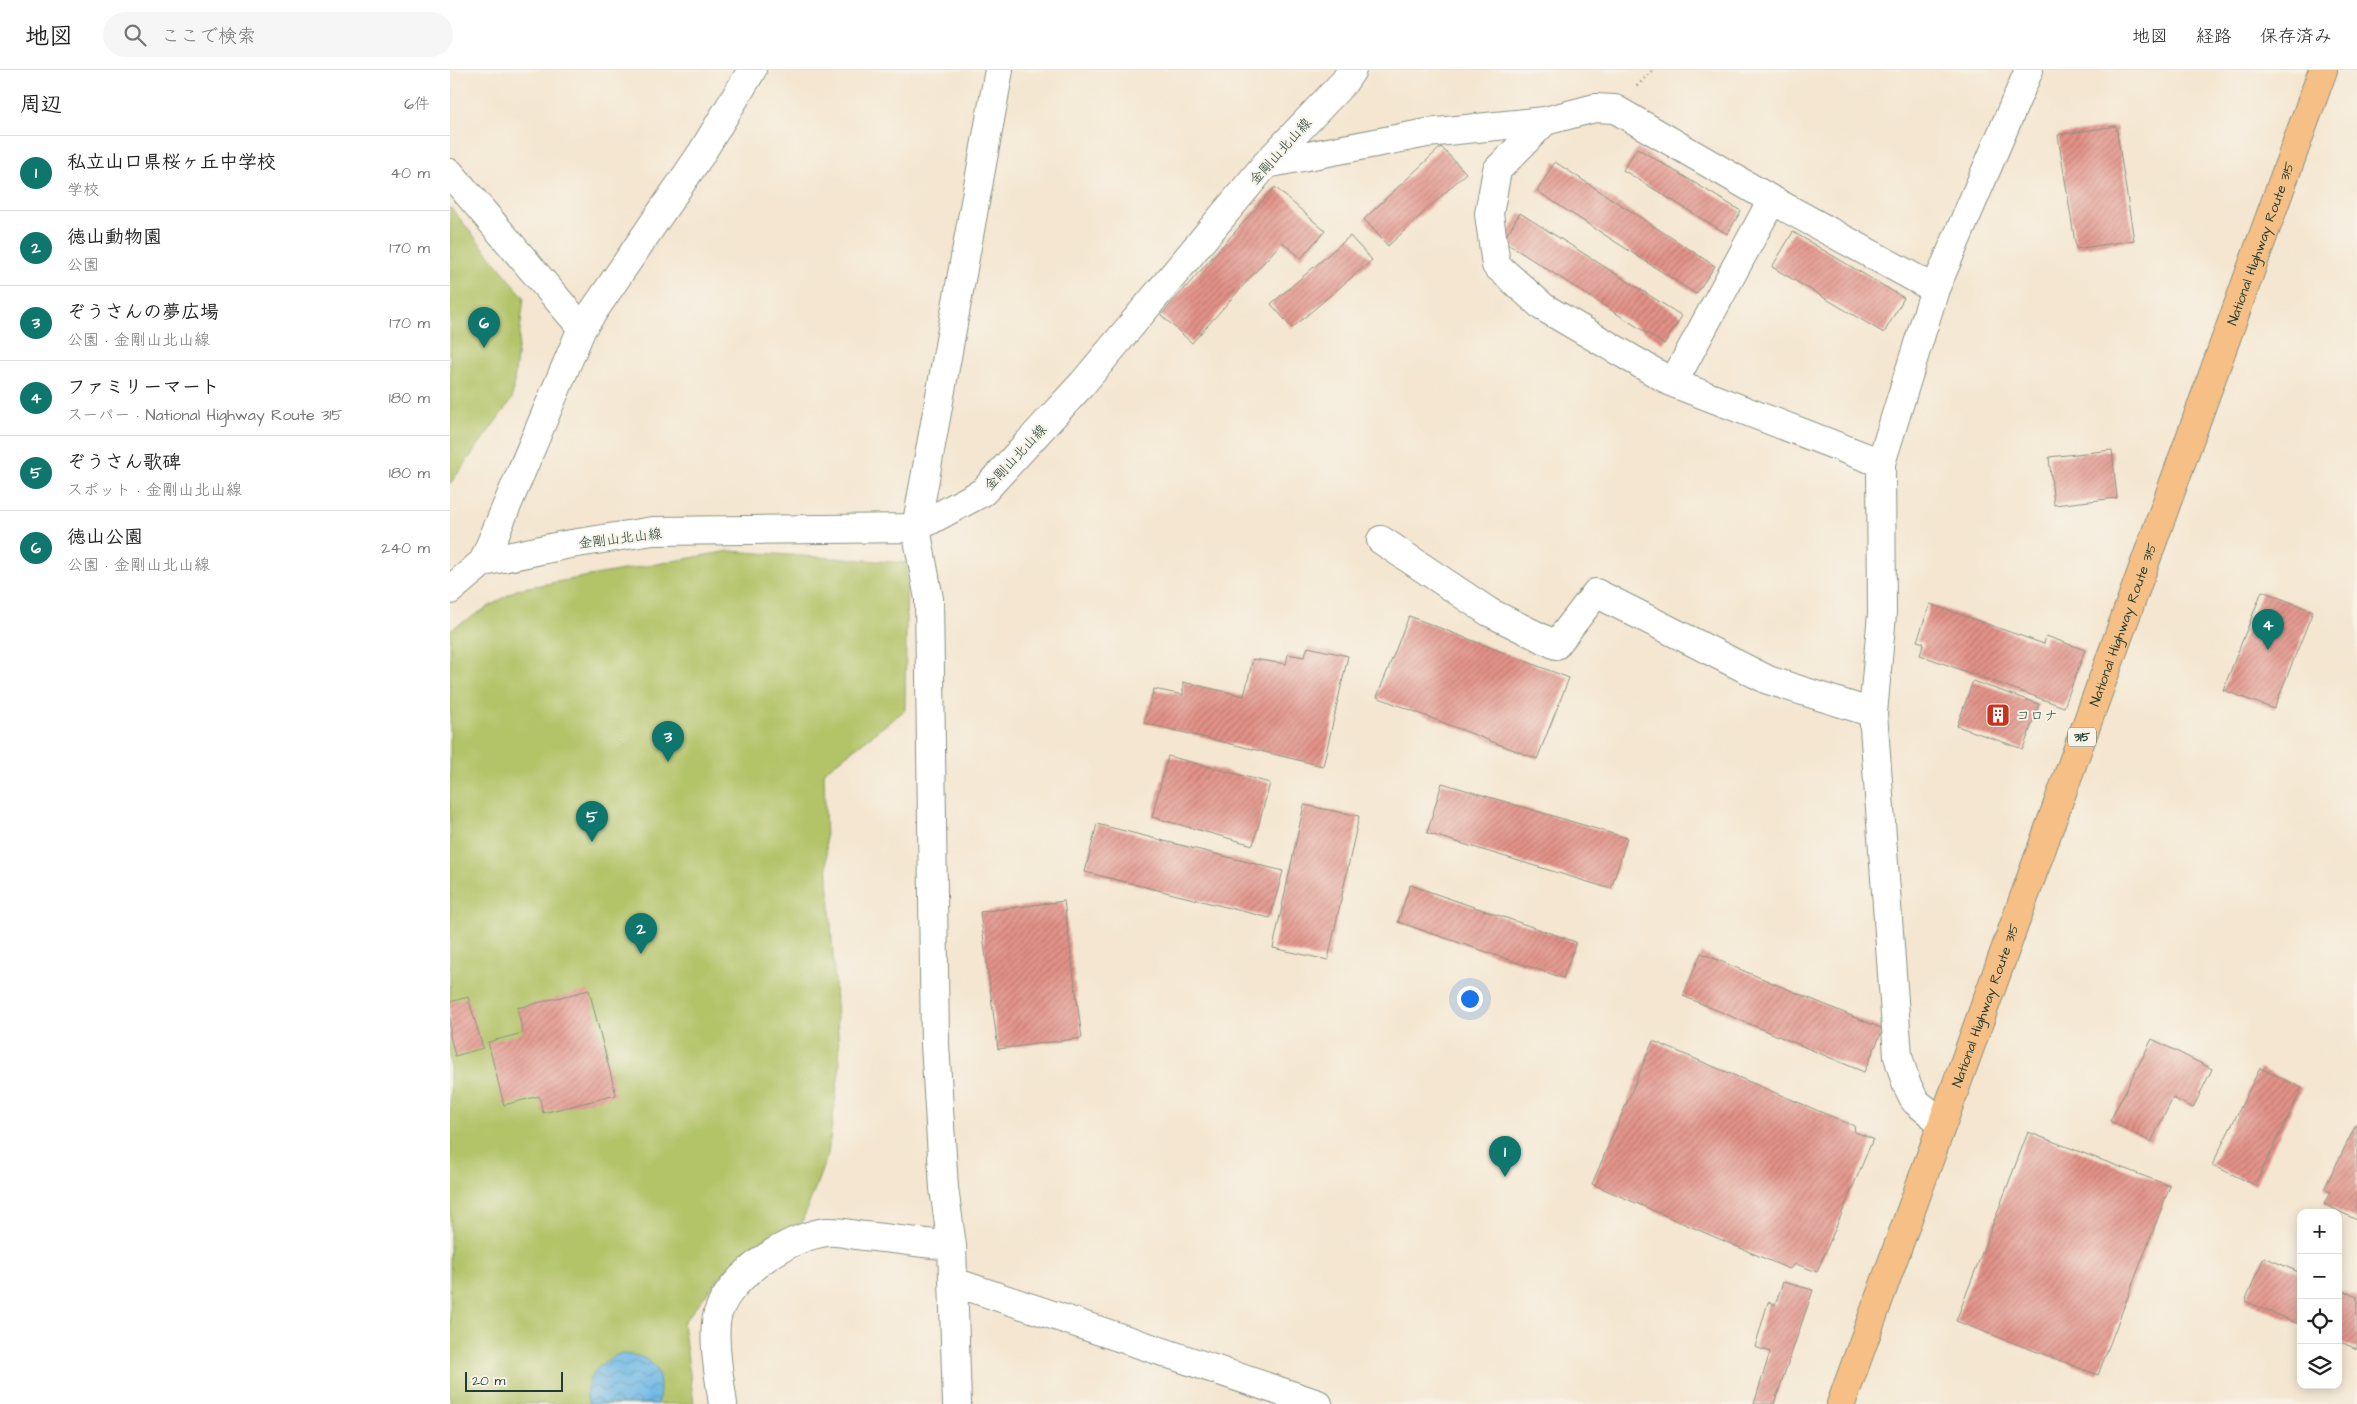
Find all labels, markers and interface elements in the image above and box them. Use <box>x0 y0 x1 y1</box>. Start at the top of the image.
search box <box>103 12 453 57</box>
text: 地図 <box>25 20 73 54</box>
icon: search <box>121 21 149 49</box>
text: ここで検索 <box>161 23 256 50</box>
text: 地図 <box>2132 24 2168 49</box>
text: 経路 <box>2196 24 2232 49</box>
text: 保存済み <box>2260 24 2332 49</box>
text: 周辺 <box>20 90 62 119</box>
text: 6件 <box>404 93 430 115</box>
street label: 金剛山北山線 <box>1245 114 1316 190</box>
text: 私立山口県桜ヶ丘中学校 <box>67 149 276 176</box>
street label: National Highway Route 315 <box>2223 159 2300 328</box>
text: 1 <box>35 162 37 184</box>
text: 40 m <box>390 162 430 184</box>
text: 学校 <box>67 179 99 201</box>
text: 徳山動物園 <box>67 224 162 251</box>
text: 2 <box>31 237 41 259</box>
text: 170 m <box>389 237 430 259</box>
text: 公園 <box>67 254 99 276</box>
text: ぞうさんの夢広場 <box>67 299 219 326</box>
pin: 6 <box>468 307 500 348</box>
text: 3 <box>32 312 40 334</box>
text: 170 m <box>389 312 430 334</box>
text: 公園 · 金剛山北山線 <box>67 329 210 351</box>
text: ファミリーマート <box>67 374 220 401</box>
text: 4 <box>31 387 41 409</box>
text: 180 m <box>389 387 430 409</box>
text: スーパー · National Highway Route 315 <box>67 404 343 426</box>
street label: 金剛山北山線 <box>980 420 1052 495</box>
text: ぞうさん歌碑 <box>67 449 181 476</box>
text: 5 <box>30 462 42 484</box>
text: 180 m <box>389 462 430 484</box>
text: スポット · 金剛山北山線 <box>67 479 242 501</box>
text: 徳山公園 <box>67 524 143 551</box>
street label: 金剛山北山線 <box>577 524 663 554</box>
text: 6 <box>31 537 41 559</box>
text: 240 m <box>381 537 430 559</box>
street label: National Highway Route 315 <box>2085 540 2162 709</box>
text: 公園 · 金剛山北山線 <box>67 554 210 576</box>
pin: 4 <box>2252 609 2284 650</box>
building icon: コロナ <box>1985 702 2011 728</box>
place label: コロナ <box>2016 706 2058 726</box>
pin: 3 <box>652 721 684 762</box>
road number: 315 <box>2068 728 2096 746</box>
pin: 5 <box>576 801 608 842</box>
pin: 2 <box>625 913 657 954</box>
street label: National Highway Route 315 <box>1947 921 2025 1090</box>
your location <box>1457 986 1483 1012</box>
pin: 1 <box>1489 1136 1521 1177</box>
map controls <box>2297 1209 2342 1389</box>
button: + <box>2297 1209 2342 1254</box>
button: − <box>2297 1254 2342 1299</box>
button: locate <box>2297 1299 2342 1344</box>
button: layers <box>2297 1344 2342 1389</box>
scale bar <box>465 1369 562 1392</box>
text: 20 m <box>472 1371 505 1391</box>

